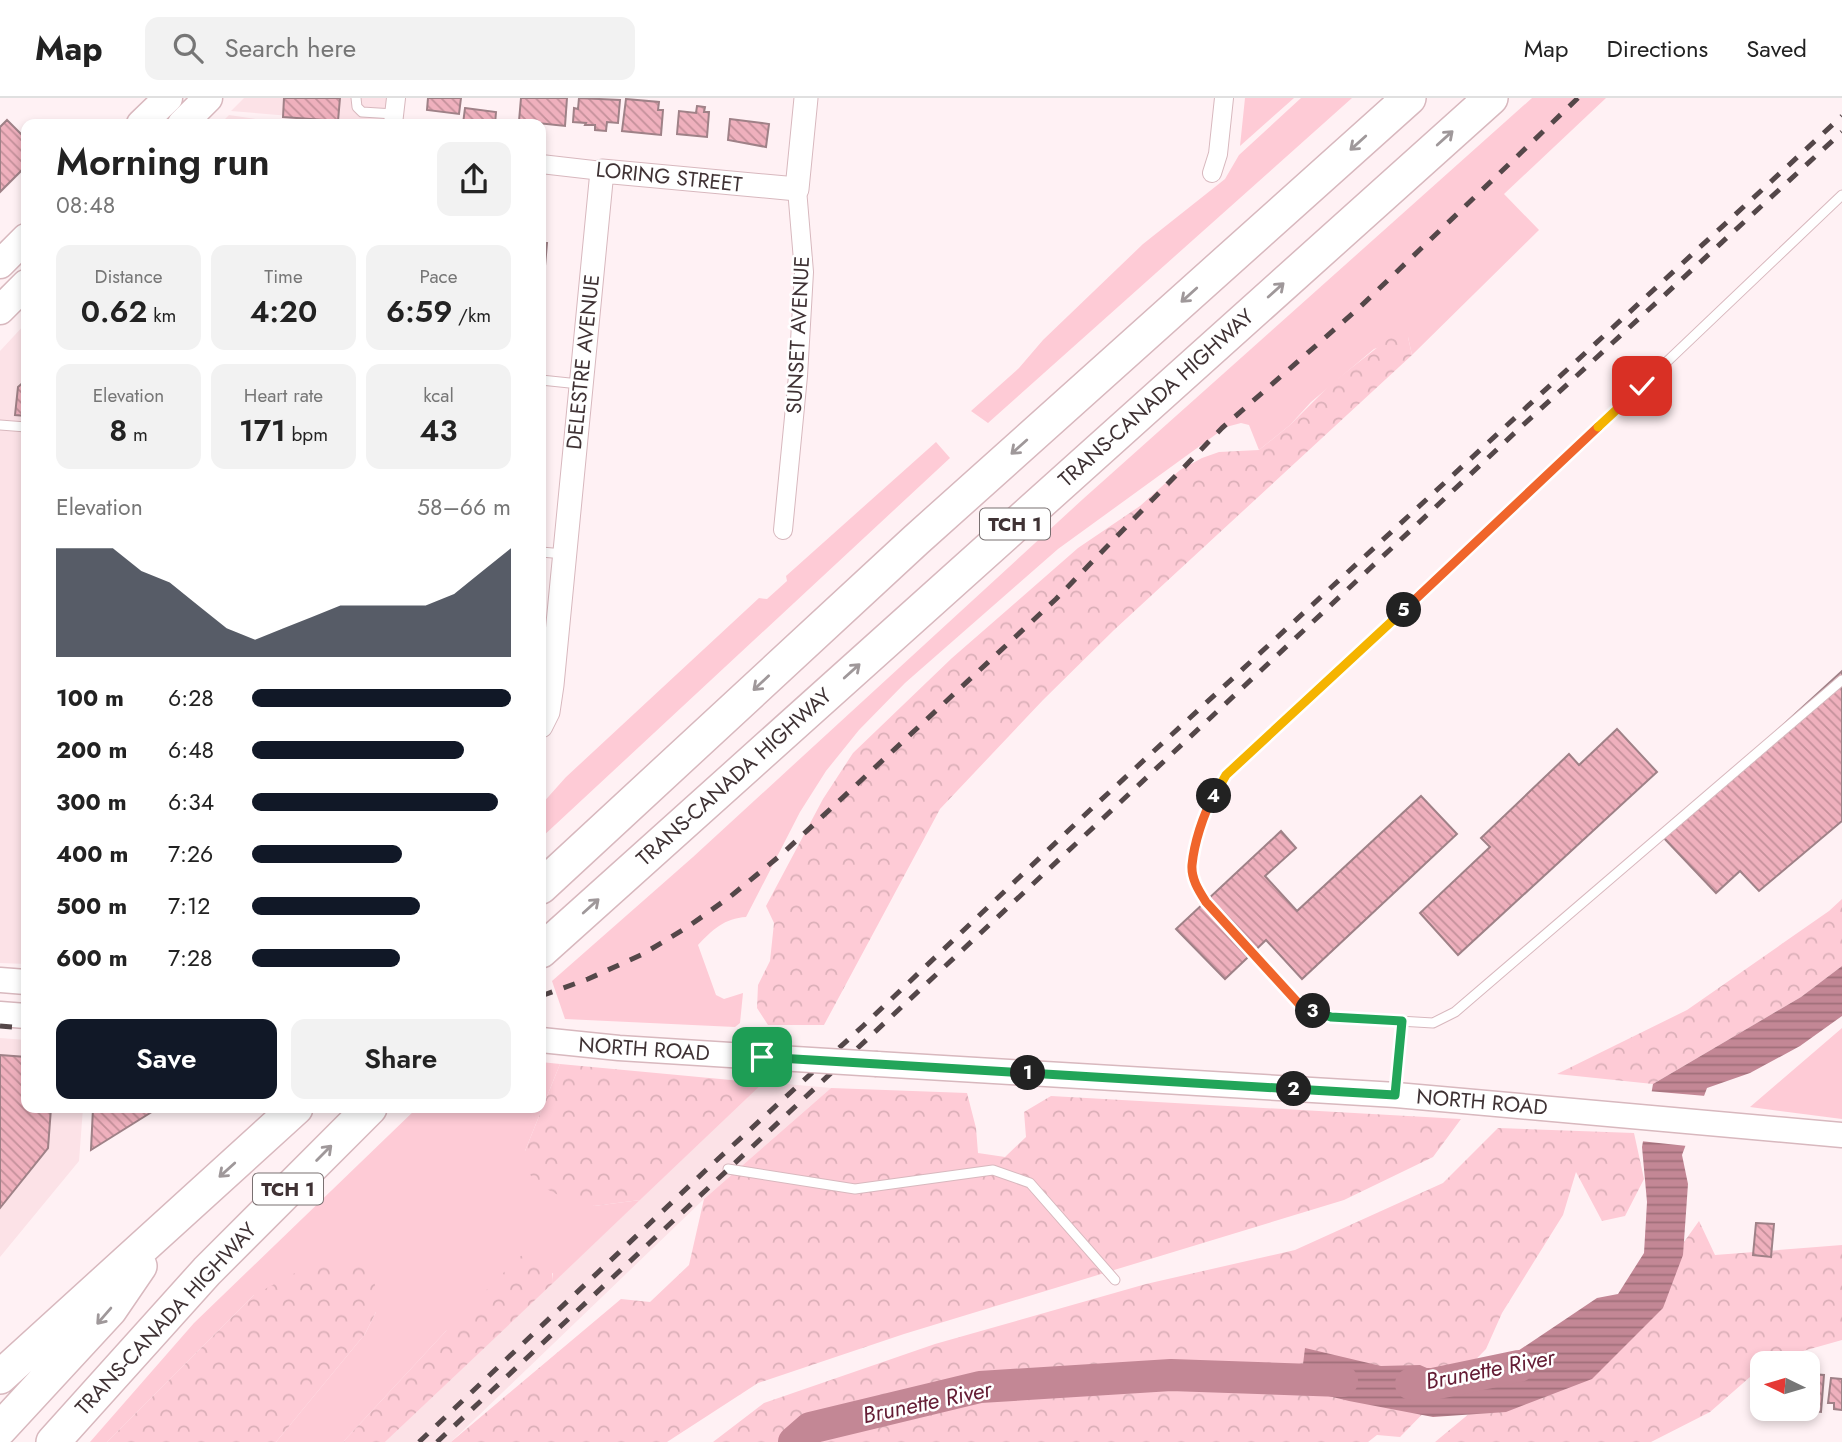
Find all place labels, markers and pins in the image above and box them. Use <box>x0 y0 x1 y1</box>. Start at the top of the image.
pin <box>1612 356 1672 416</box>
pin: 5 <box>1386 592 1422 628</box>
pin: 4 <box>1196 778 1232 814</box>
pin: 3 <box>1296 993 1330 1028</box>
pin <box>732 1027 792 1087</box>
pin: 1 <box>1010 1056 1046 1090</box>
pin: 2 <box>1276 1072 1312 1107</box>

